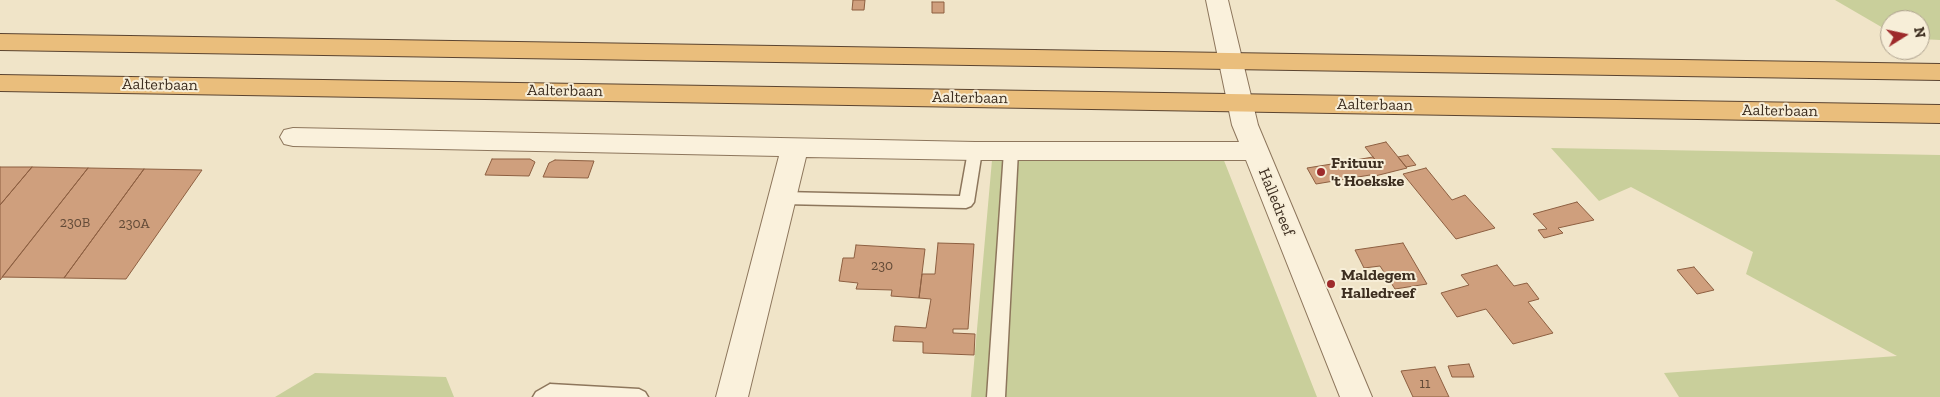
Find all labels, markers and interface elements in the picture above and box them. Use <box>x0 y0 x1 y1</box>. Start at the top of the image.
north arrow <box>1880 10 1930 60</box>
text: N <box>1910 26 1929 39</box>
street label: Aalterbaan <box>122 75 198 95</box>
street label: Aalterbaan <box>527 81 603 101</box>
street label: Aalterbaan <box>932 88 1008 108</box>
street label: Aalterbaan <box>1337 95 1413 115</box>
street label: Aalterbaan <box>1742 101 1818 121</box>
place label: Frituur 't Hoekske <box>1331 153 1404 191</box>
street label: Halledreef <box>1254 165 1298 239</box>
marker: Frituur 't Hoekske <box>1315 166 1327 178</box>
house number: 230B <box>60 215 90 231</box>
house number: 230A <box>118 216 150 232</box>
house number: 230 <box>871 258 893 274</box>
place label: Maldegem Halledreef <box>1341 265 1416 303</box>
marker: Maldegem Halledreef <box>1325 278 1337 290</box>
house number: 11 <box>1420 376 1430 392</box>

